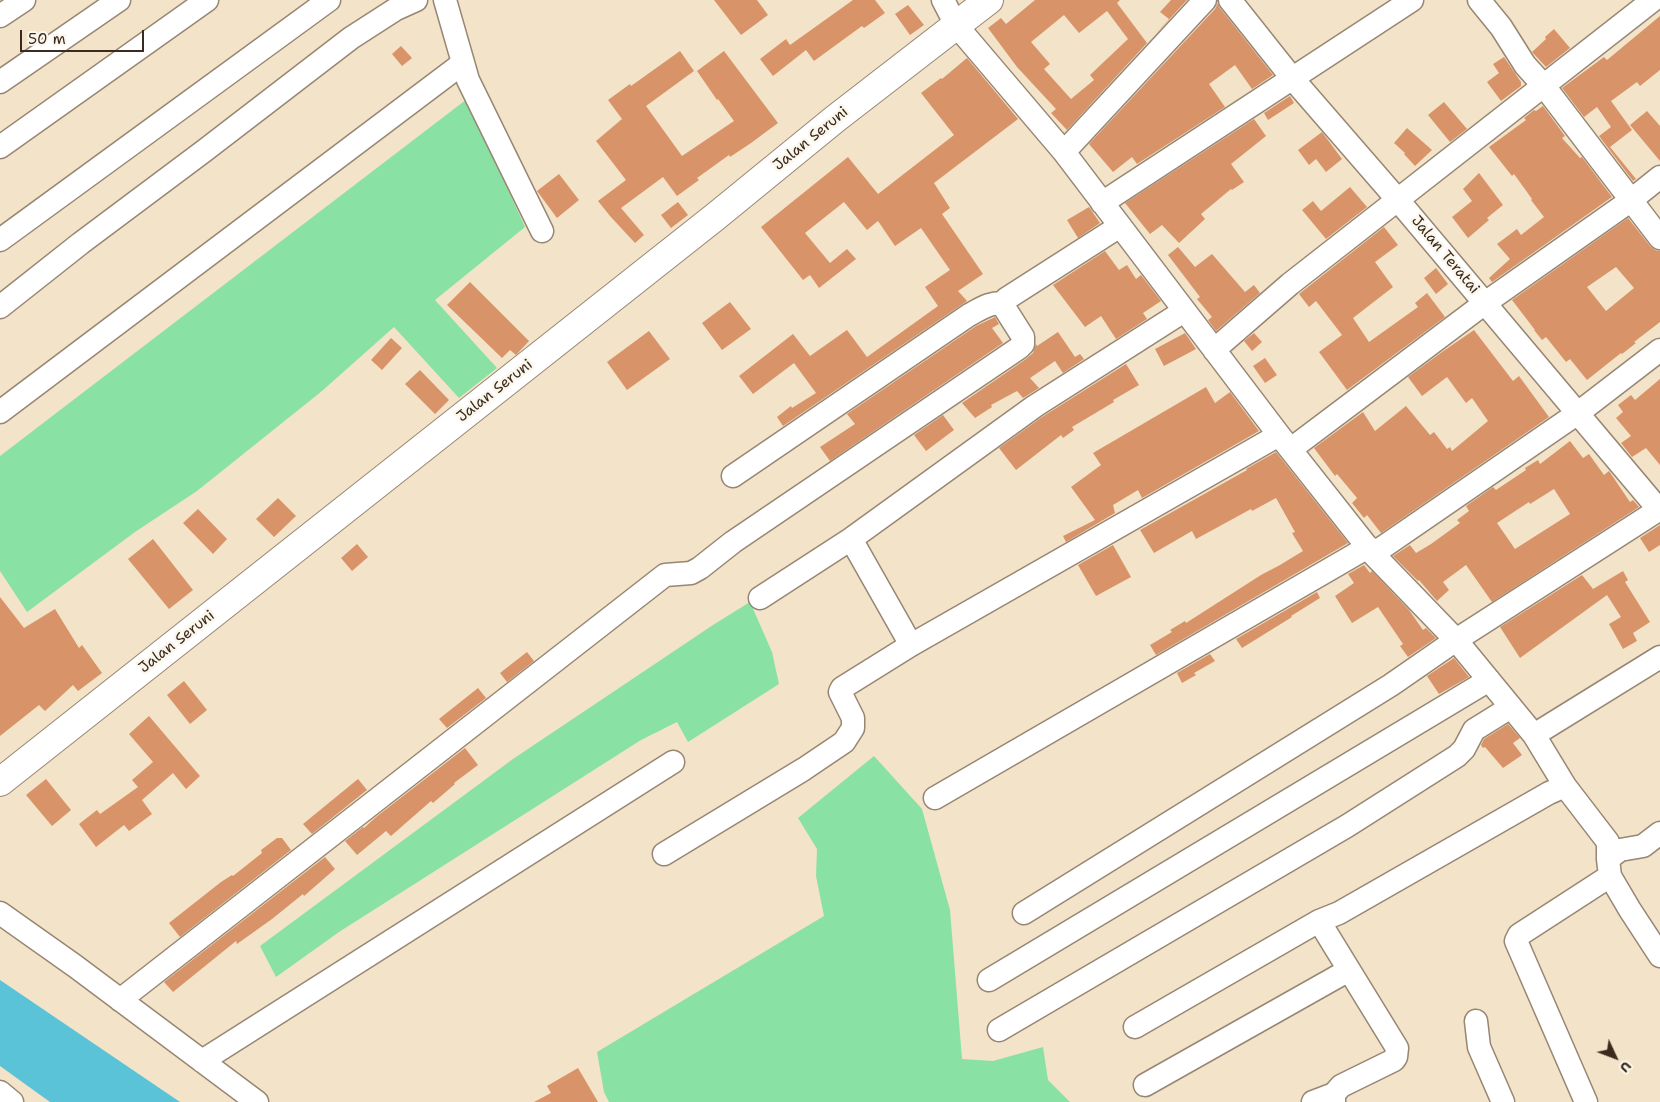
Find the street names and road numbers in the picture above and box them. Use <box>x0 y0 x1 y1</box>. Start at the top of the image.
street label: Jalan Seruni <box>770 103 852 175</box>
street label: Jalan Teratai <box>1407 212 1483 298</box>
street label: Jalan Seruni <box>454 356 536 426</box>
street label: Jalan Seruni <box>136 607 218 677</box>

